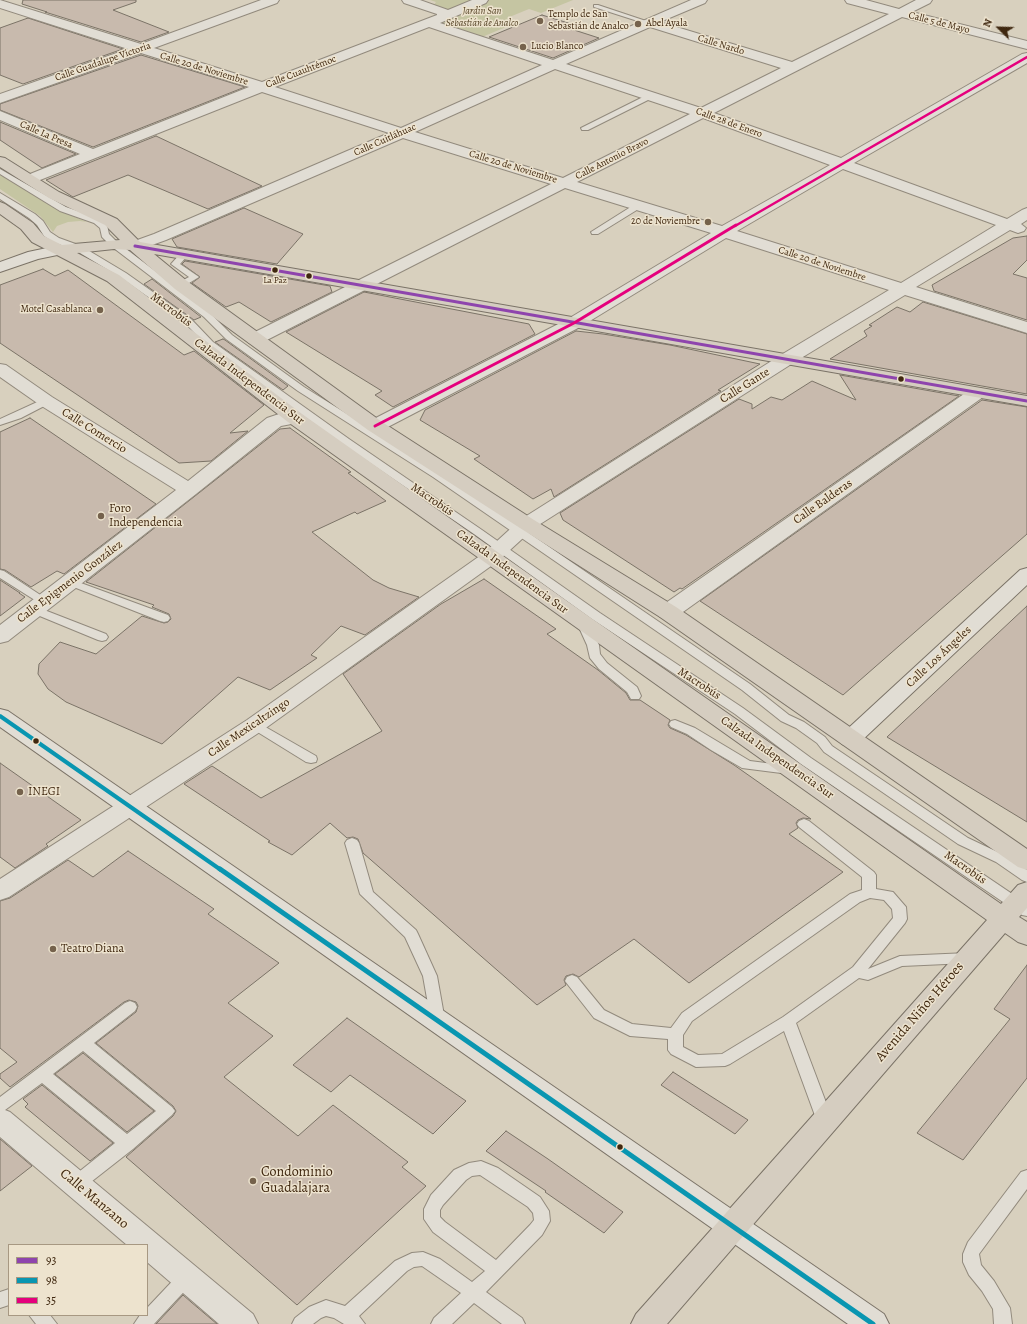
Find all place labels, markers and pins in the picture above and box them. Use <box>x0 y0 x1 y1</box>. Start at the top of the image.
place label: Templo de San Sebastián de Analco <box>548 9 629 32</box>
marker: Templo de San Sebastián de Analco <box>535 16 545 26</box>
place label: Abel Ayala <box>646 18 687 30</box>
marker: Abel Ayala <box>633 19 643 29</box>
place label: Lucio Blanco <box>531 41 583 53</box>
marker: Lucio Blanco <box>518 42 528 52</box>
place label: 20 de Noviembre <box>631 216 700 228</box>
marker: 20 de Noviembre <box>703 217 713 227</box>
marker: La Paz <box>270 265 280 275</box>
unlabelled marker <box>304 271 314 281</box>
place label: La Paz <box>263 276 287 286</box>
place label: Motel Casablanca <box>20 304 92 316</box>
marker: Motel Casablanca <box>95 305 105 315</box>
unlabelled marker <box>896 374 906 384</box>
place label: Foro Independencia <box>109 502 182 530</box>
marker: Foro Independencia <box>96 511 106 521</box>
unlabelled marker <box>31 736 41 746</box>
place label: INEGI <box>28 785 60 799</box>
marker: INEGI <box>15 787 25 797</box>
place label: Teatro Diana <box>61 942 124 956</box>
marker: Teatro Diana <box>48 944 58 954</box>
unlabelled marker <box>615 1142 625 1152</box>
place label: Condominio Guadalajara <box>261 1165 333 1198</box>
marker: Condominio Guadalajara <box>248 1176 258 1186</box>

